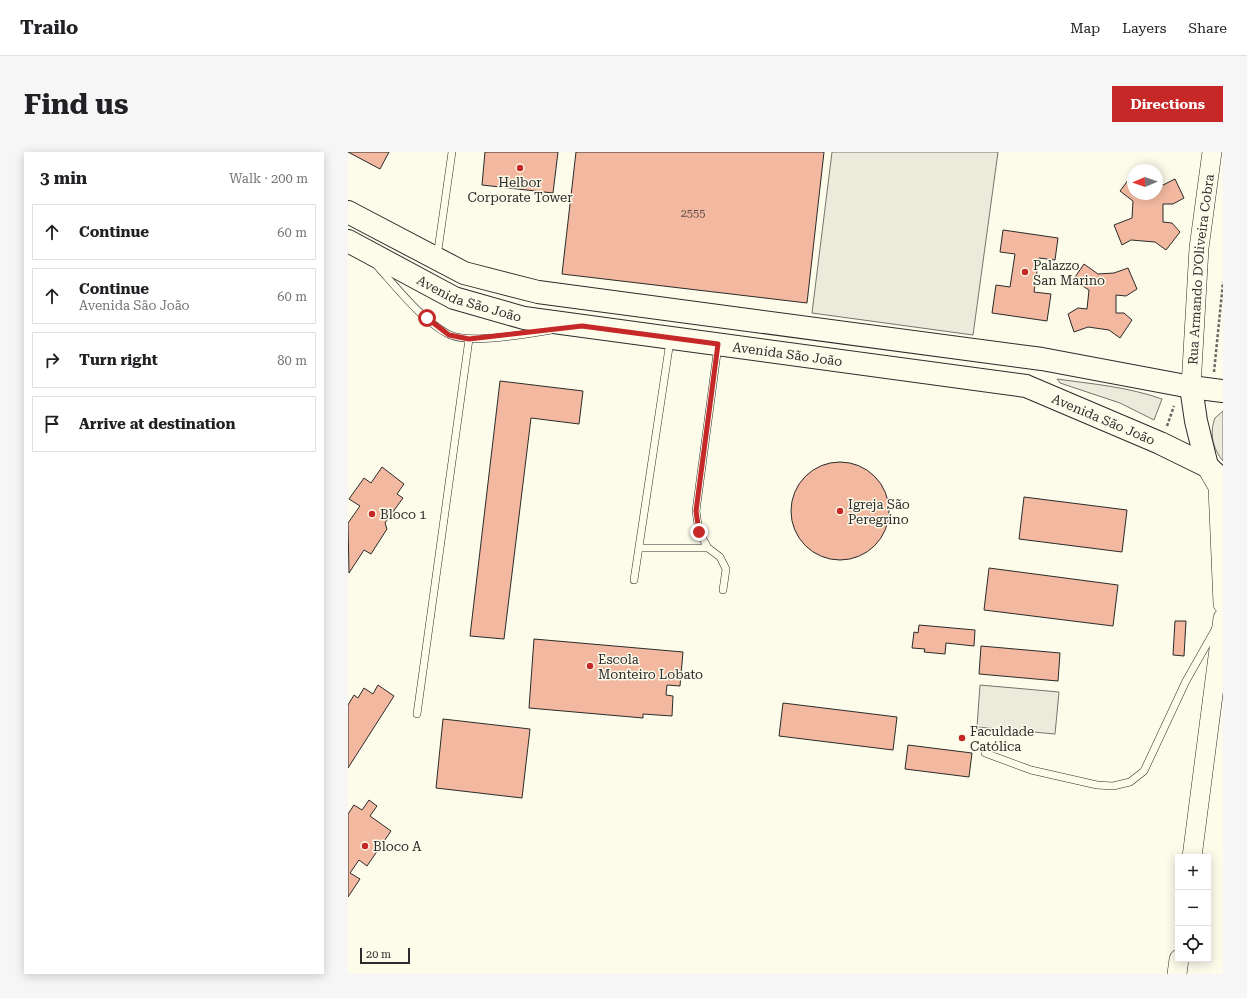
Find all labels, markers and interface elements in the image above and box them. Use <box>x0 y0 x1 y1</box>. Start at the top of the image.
text: Trailo <box>20 16 78 39</box>
text: Map <box>1070 20 1100 36</box>
text: Layers <box>1122 20 1166 36</box>
text: Share <box>1188 20 1227 36</box>
button: Directions <box>1112 86 1223 122</box>
text: Find us <box>24 88 128 121</box>
marker: Helbor Corporate Tower <box>515 163 525 173</box>
north arrow <box>1127 164 1163 200</box>
text: 3 min <box>40 168 87 188</box>
text: Walk · 200 m <box>229 171 308 186</box>
street label: Rua Armando D'Oliveira Cobra <box>1185 173 1216 365</box>
place label: Helbor Corporate Tower <box>467 175 573 205</box>
house number: 2555 <box>681 207 705 220</box>
icon: ahead <box>41 221 63 243</box>
text: Continue <box>79 223 149 241</box>
text: 60 m <box>277 225 307 240</box>
place label: Palazzo San Marino <box>1033 258 1105 288</box>
marker: Palazzo San Marino <box>1020 267 1030 277</box>
street label: Avenida São João <box>415 272 523 324</box>
text: Continue <box>79 280 149 298</box>
icon: ahead <box>41 285 63 307</box>
text: 60 m <box>277 289 307 304</box>
text: Avenida São João <box>79 298 190 313</box>
route start <box>418 309 436 327</box>
street label: Avenida São João <box>732 339 843 369</box>
icon: right <box>41 349 63 371</box>
text: Turn right <box>79 351 158 369</box>
text: 80 m <box>277 353 307 368</box>
street label: Avenida São João <box>1050 390 1157 448</box>
icon: arrive <box>41 413 63 435</box>
text: Arrive at destination <box>79 415 235 433</box>
place label: Igreja São Peregrino <box>848 497 910 527</box>
marker: Igreja São Peregrino <box>835 506 845 516</box>
place label: Bloco 1 <box>380 507 427 522</box>
marker: Bloco 1 <box>367 509 377 519</box>
route end <box>690 523 708 541</box>
place label: Escola Monteiro Lobato <box>598 652 703 682</box>
marker: Escola Monteiro Lobato <box>585 661 595 671</box>
place label: Faculdade Católica <box>970 724 1034 754</box>
marker: Faculdade Católica <box>957 733 967 743</box>
place label: Bloco A <box>373 839 421 854</box>
marker: Bloco A <box>360 841 370 851</box>
map controls <box>1175 854 1211 962</box>
button: + <box>1175 854 1211 890</box>
button: − <box>1175 890 1211 926</box>
button: locate <box>1175 926 1211 962</box>
scale bar <box>360 946 410 965</box>
text: 20 m <box>366 948 391 961</box>

